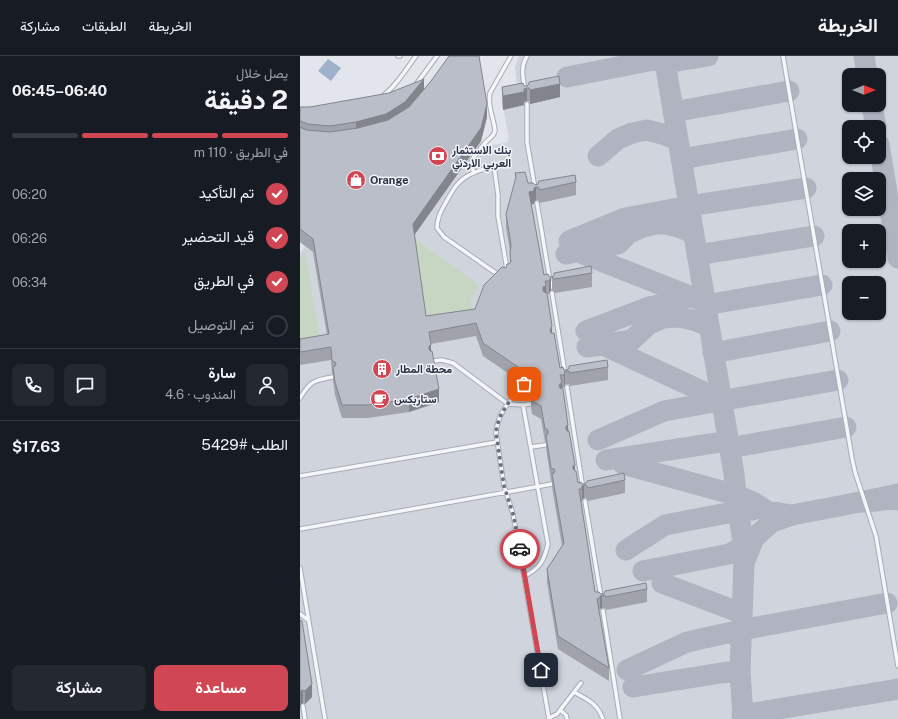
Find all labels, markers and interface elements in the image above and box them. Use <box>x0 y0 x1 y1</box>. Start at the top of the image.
text: الخريطة <box>818 14 878 36</box>
text: مشاركة <box>20 18 60 34</box>
text: الطبقات <box>82 18 126 34</box>
text: الخريطة <box>148 18 192 34</box>
text: يصل خلال <box>236 66 288 81</box>
north arrow <box>842 68 886 112</box>
map controls <box>842 68 886 320</box>
text: 06:40–06:45 <box>12 82 107 99</box>
text: 2 دقيقة <box>204 84 288 115</box>
button: locate <box>842 120 886 164</box>
place label: بنك الاستثمار العربي الاردني <box>451 144 511 172</box>
text: في الطريق · 110 m <box>194 145 288 160</box>
bank icon: بنك الاستثمار العربي الاردني <box>427 145 449 167</box>
shop icon: Orange <box>345 169 367 191</box>
button: layers <box>842 172 886 216</box>
place label: Orange <box>370 174 409 186</box>
icon: check <box>266 183 288 205</box>
text: تم التأكيد <box>199 184 254 201</box>
text: 06:20 <box>12 187 47 202</box>
button: + <box>842 224 886 268</box>
icon: check <box>266 227 288 249</box>
text: قيد التحضير <box>182 228 254 245</box>
text: 06:26 <box>12 231 47 246</box>
icon: check <box>266 271 288 293</box>
text: في الطريق <box>194 272 254 289</box>
text: 06:34 <box>12 275 47 290</box>
button: − <box>842 276 886 320</box>
text: تم التوصيل <box>188 316 254 333</box>
building icon: محطة المطار <box>371 358 393 380</box>
place label: محطة المطار <box>395 363 452 376</box>
button: phone <box>12 364 54 406</box>
button: chat <box>64 364 106 406</box>
text: سارة <box>208 364 236 381</box>
button: person <box>246 364 288 406</box>
pin <box>507 367 541 401</box>
icon: bag <box>513 373 535 395</box>
text: المندوب · 4.6 <box>165 387 236 402</box>
cafe icon: ستاربكس <box>369 388 391 410</box>
place label: ستاربكس <box>394 393 437 406</box>
text: الطلب #5429 <box>201 436 288 453</box>
text: $17.63 <box>12 438 60 455</box>
courier <box>500 529 540 569</box>
icon: car <box>509 538 531 560</box>
pin <box>524 653 558 687</box>
icon: home <box>530 659 552 681</box>
button: مشاركة <box>12 665 146 711</box>
button: مساعدة <box>154 665 288 711</box>

